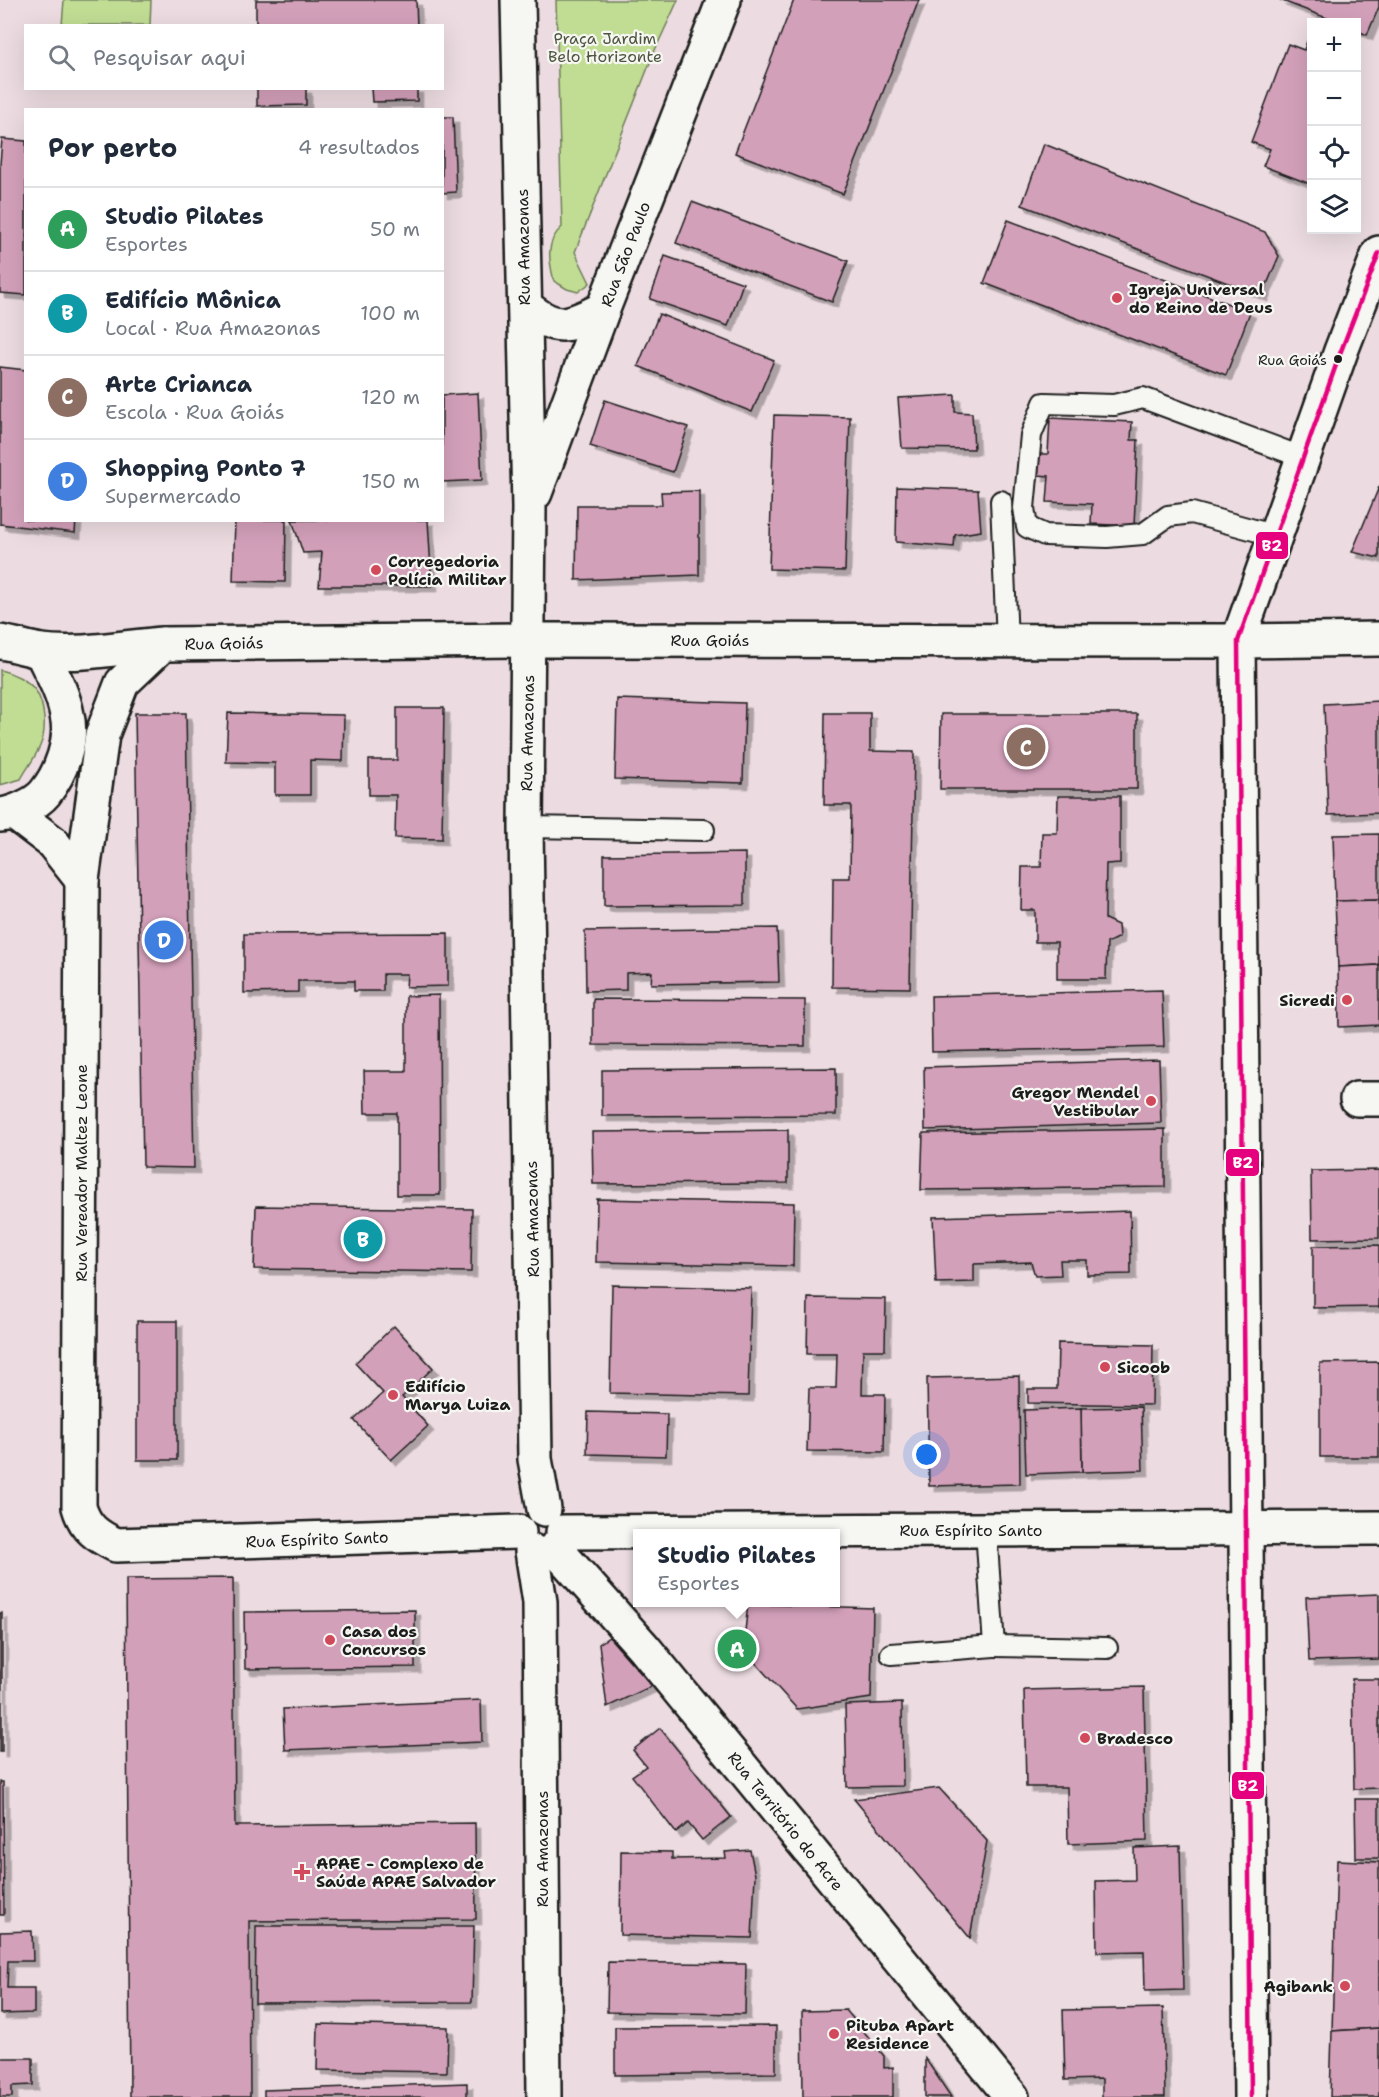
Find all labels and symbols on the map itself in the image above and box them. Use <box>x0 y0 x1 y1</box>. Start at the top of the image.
park label: Praça Jardim Belo Horizonte <box>548 28 662 67</box>
street label: Rua Amazonas <box>512 188 535 306</box>
street label: Rua São Paulo <box>596 199 655 310</box>
place label: Igreja Universal do Reino de Deus <box>1129 279 1273 318</box>
marker: Igreja Universal do Reino de Deus <box>1110 291 1124 305</box>
place label: Rua Goiás <box>1258 351 1327 369</box>
marker: Rua Goiás <box>1332 353 1344 365</box>
line badge: B2 <box>1255 531 1289 560</box>
text: B2 <box>1262 535 1282 556</box>
place label: Corregedoria Polícia Militar <box>388 551 507 590</box>
marker: Corregedoria Polícia Militar <box>369 563 383 577</box>
street label: Rua Goiás <box>671 630 750 651</box>
street label: Rua Goiás <box>184 632 264 655</box>
street label: Rua Amazonas <box>516 674 539 792</box>
pin: C <box>1006 724 1046 770</box>
pin: D <box>144 918 184 962</box>
place label: Sicredi <box>1279 990 1335 1011</box>
marker: Sicredi <box>1340 993 1354 1007</box>
street label: Rua Vereador Maltez Leone <box>71 1064 92 1282</box>
place label: Gregor Mendel Vestibular <box>1011 1082 1139 1121</box>
marker: Gregor Mendel Vestibular <box>1144 1094 1158 1108</box>
line badge: B2 <box>1225 1148 1260 1177</box>
text: B2 <box>1233 1152 1253 1173</box>
street label: Rua Amazonas <box>521 1160 544 1278</box>
pin: B <box>344 1216 382 1262</box>
place label: Sicoob <box>1117 1357 1170 1378</box>
marker: Sicoob <box>1098 1360 1112 1374</box>
place label: Edifício Marya Luiza <box>405 1376 511 1415</box>
marker: Edifício Marya Luiza <box>386 1388 400 1402</box>
your location <box>912 1440 941 1469</box>
street label: Rua Espírito Santo <box>899 1520 1043 1541</box>
street label: Rua Espírito Santo <box>245 1527 389 1552</box>
place label: Casa dos Concursos <box>342 1621 426 1660</box>
pin: A <box>718 1626 756 1672</box>
marker: Casa dos Concursos <box>323 1633 337 1647</box>
place label: Bradesco <box>1097 1728 1173 1749</box>
marker: Bradesco <box>1078 1731 1092 1745</box>
street label: Rua Território do Acre <box>723 1748 848 1895</box>
line badge: B2 <box>1231 1771 1265 1800</box>
text: B2 <box>1238 1775 1258 1796</box>
street label: Rua Amazonas <box>532 1791 553 1907</box>
place label: APAE - Complexo de Saúde APAE Salvador <box>316 1853 497 1892</box>
marker: APAE - Complexo de Saúde APAE Salvador <box>293 1863 311 1881</box>
place label: Agibank <box>1263 1976 1333 1997</box>
marker: Agibank <box>1338 1979 1352 1993</box>
place label: Pituba Apart Residence <box>846 2015 954 2054</box>
marker: Pituba Apart Residence <box>827 2027 841 2041</box>

